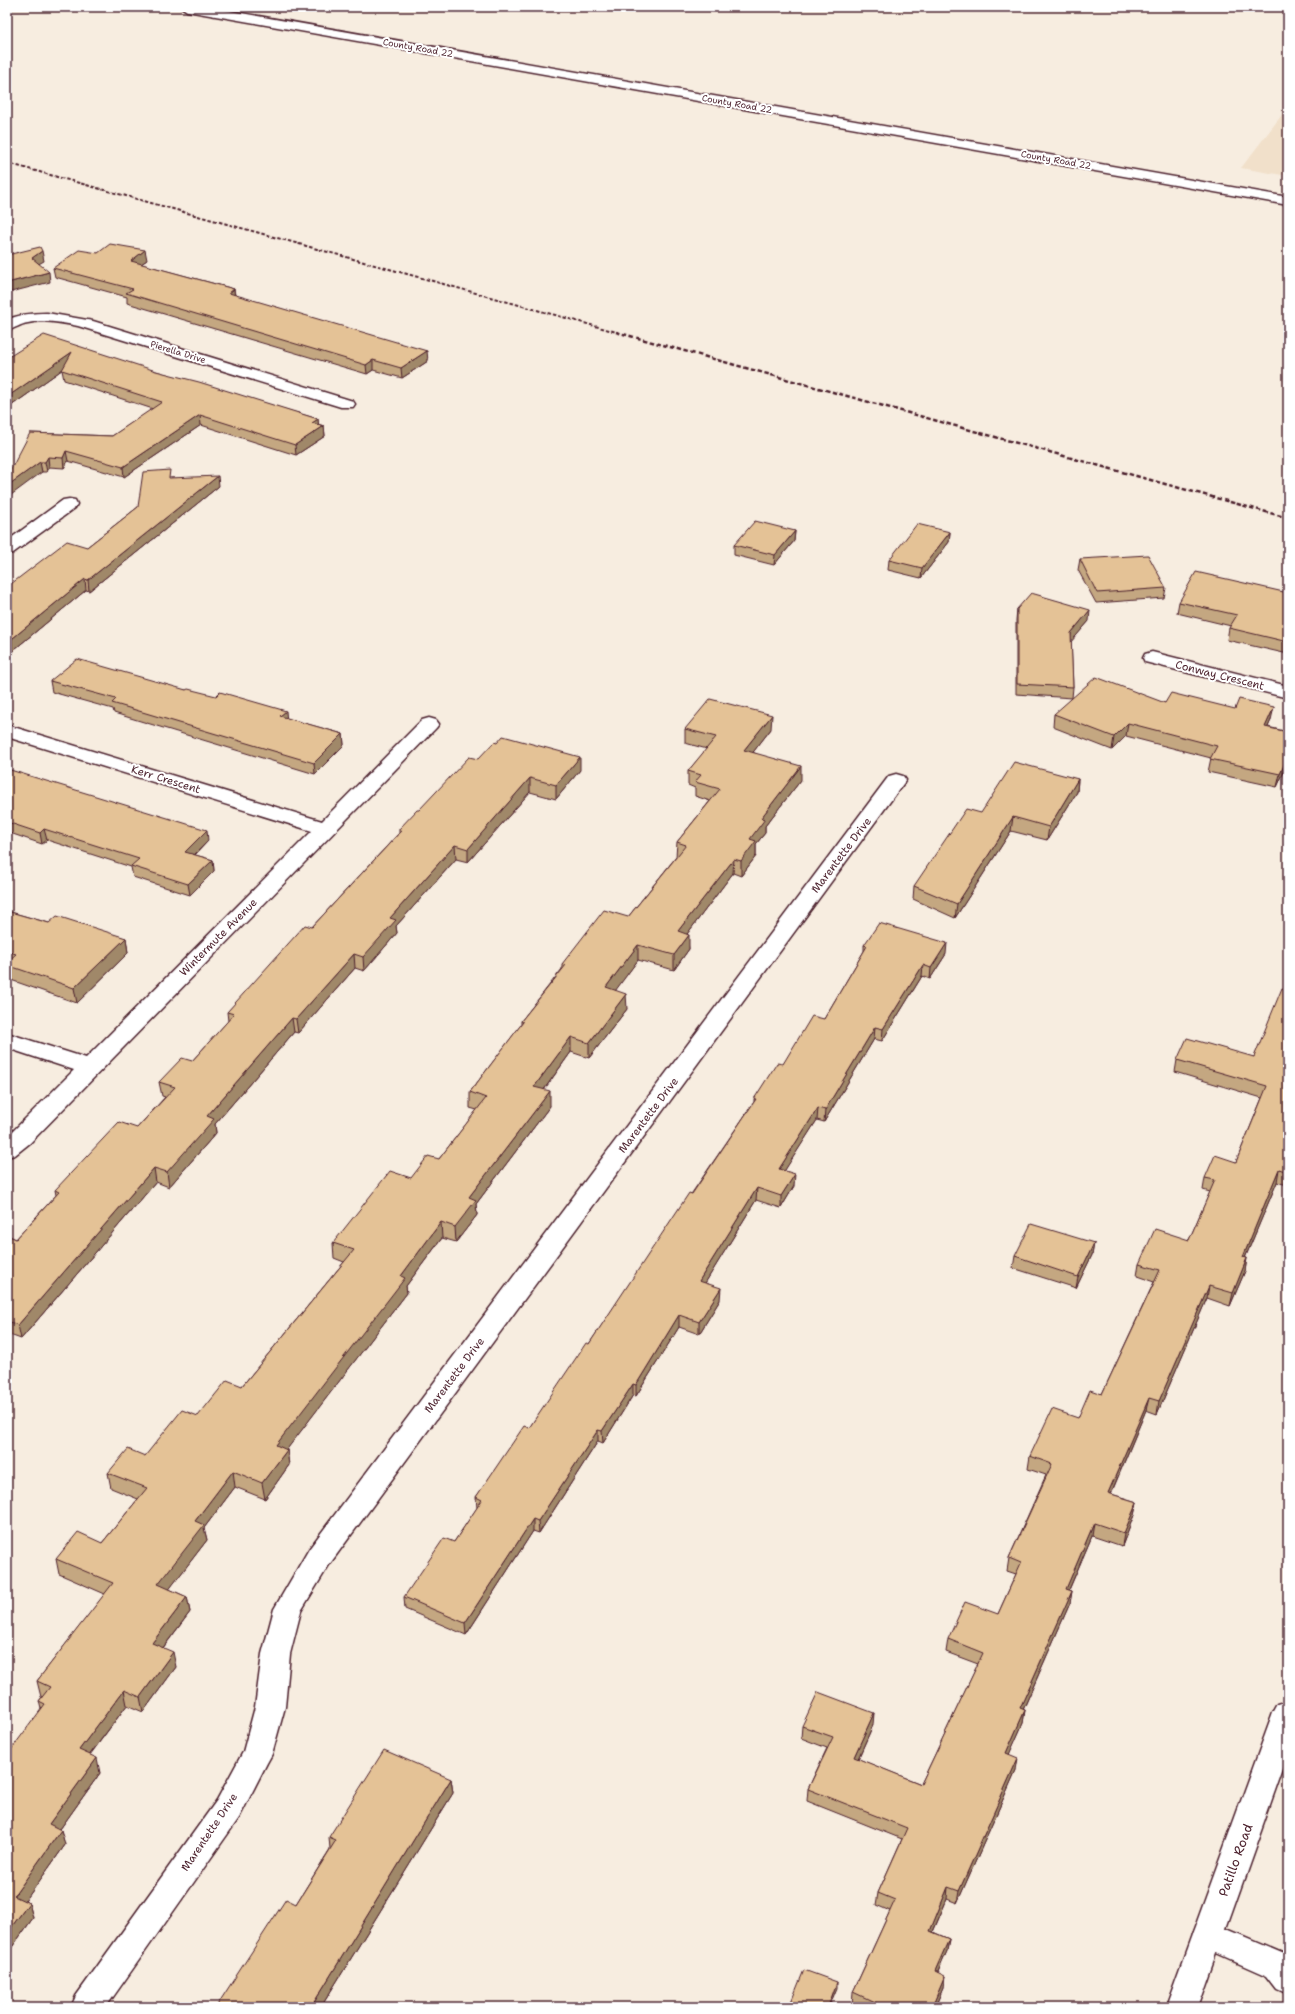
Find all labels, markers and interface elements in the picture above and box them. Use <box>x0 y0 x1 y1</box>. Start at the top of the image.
street label: County Road 22 <box>382 36 454 60</box>
street label: County Road 22 <box>701 92 773 116</box>
street label: County Road 22 <box>1020 148 1092 172</box>
street label: Pierella Drive <box>149 338 207 366</box>
street label: Conway Crescent <box>1174 657 1266 694</box>
street label: Kerr Crescent <box>129 762 203 797</box>
street label: Marentette Drive <box>808 814 875 896</box>
street label: Wintermute Avenue <box>176 895 261 980</box>
street label: Marentette Drive <box>615 1074 682 1156</box>
street label: Marentette Drive <box>421 1334 488 1416</box>
street label: Marentette Drive <box>178 1790 241 1874</box>
street label: Patillo Road <box>1214 1821 1257 1899</box>

